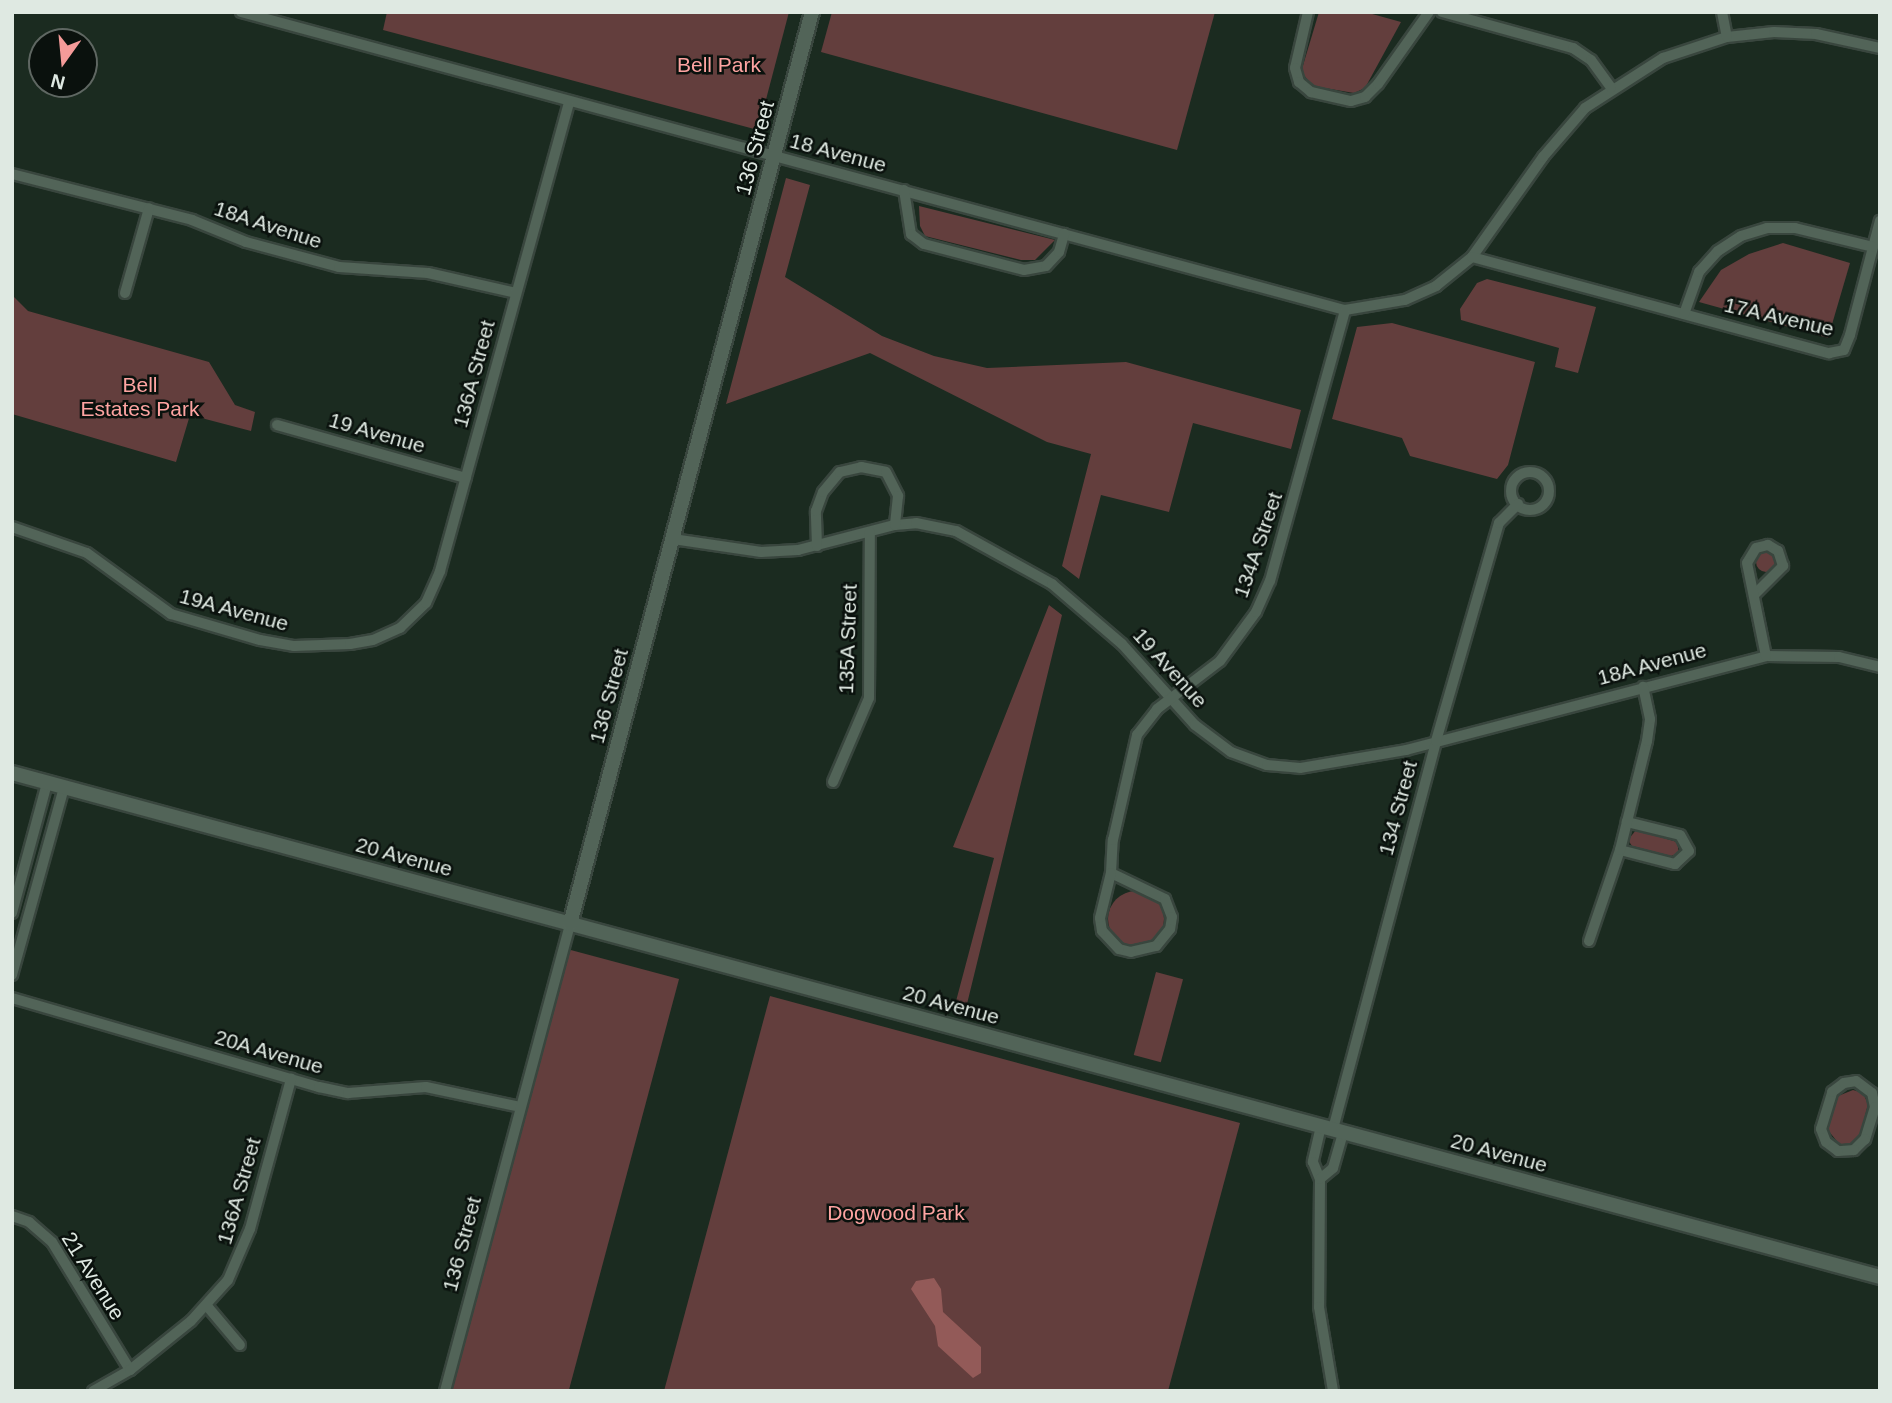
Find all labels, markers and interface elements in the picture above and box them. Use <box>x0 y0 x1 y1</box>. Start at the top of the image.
north arrow <box>28 28 98 98</box>
park label: Bell Park <box>677 52 761 78</box>
text: N <box>49 70 67 94</box>
street label: 136 Street <box>730 98 780 198</box>
street label: 18 Avenue <box>786 128 890 178</box>
street label: 18A Avenue <box>210 195 326 255</box>
street label: 17A Avenue <box>1721 292 1837 342</box>
street label: 136A Street <box>447 317 501 431</box>
park label: Bell Estates Park <box>80 372 200 422</box>
street label: 19 Avenue <box>325 407 429 459</box>
street label: 134A Street <box>1228 488 1288 602</box>
street label: 19A Avenue <box>176 583 292 637</box>
street label: 135A Street <box>833 583 863 695</box>
street label: 19 Avenue <box>1127 622 1213 714</box>
street label: 18A Avenue <box>1594 637 1710 691</box>
street label: 136 Street <box>584 646 634 746</box>
street label: 134 Street <box>1373 758 1423 858</box>
street label: 20 Avenue <box>352 832 456 882</box>
street label: 20 Avenue <box>899 980 1003 1030</box>
street label: 20A Avenue <box>211 1024 327 1080</box>
street label: 20 Avenue <box>1447 1128 1551 1178</box>
street label: 136A Street <box>212 1134 266 1248</box>
street label: 136 Street <box>437 1194 487 1294</box>
park label: Dogwood Park <box>827 1200 965 1226</box>
street label: 21 Avenue <box>56 1227 130 1325</box>

